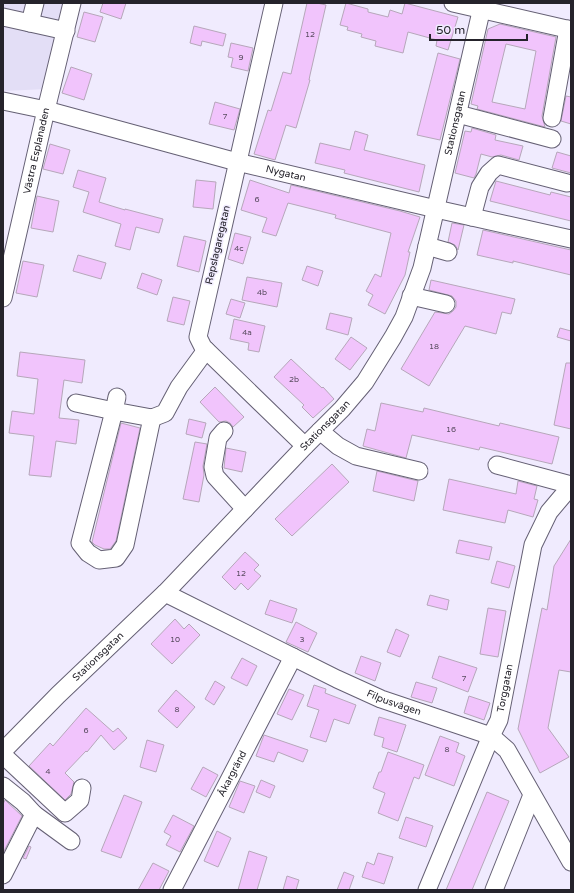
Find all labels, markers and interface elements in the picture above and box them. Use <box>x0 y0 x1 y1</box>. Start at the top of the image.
scale bar <box>430 16 527 42</box>
text: 50 m <box>436 23 465 37</box>
house number: 12 <box>305 30 315 39</box>
house number: 9 <box>238 53 244 62</box>
street label: Stationsgatan <box>442 89 469 156</box>
street label: Västra Esplanaden <box>21 107 52 195</box>
house number: 7 <box>222 112 228 121</box>
street label: Nygatan <box>265 163 307 184</box>
house number: 6 <box>254 195 260 204</box>
street label: Repslagaregatan <box>203 204 233 286</box>
house number: 4c <box>234 244 244 253</box>
house number: 4b <box>257 288 267 297</box>
house number: 4a <box>242 328 252 337</box>
house number: 18 <box>429 342 439 351</box>
house number: 2b <box>289 375 299 384</box>
street label: Stationsgatan <box>298 398 353 453</box>
house number: 16 <box>446 425 456 434</box>
house number: 12 <box>236 569 246 578</box>
street label: Stationsgatan <box>70 630 126 684</box>
house number: 10 <box>170 635 180 644</box>
house number: 3 <box>299 635 305 644</box>
street label: Torggatan <box>495 663 516 713</box>
house number: 7 <box>461 674 467 683</box>
street label: Filpusvägen <box>365 687 423 718</box>
house number: 8 <box>174 705 180 714</box>
house number: 6 <box>83 726 89 735</box>
house number: 8 <box>444 745 450 754</box>
street label: Åkargränd <box>215 749 249 799</box>
house number: 4 <box>45 767 51 776</box>

